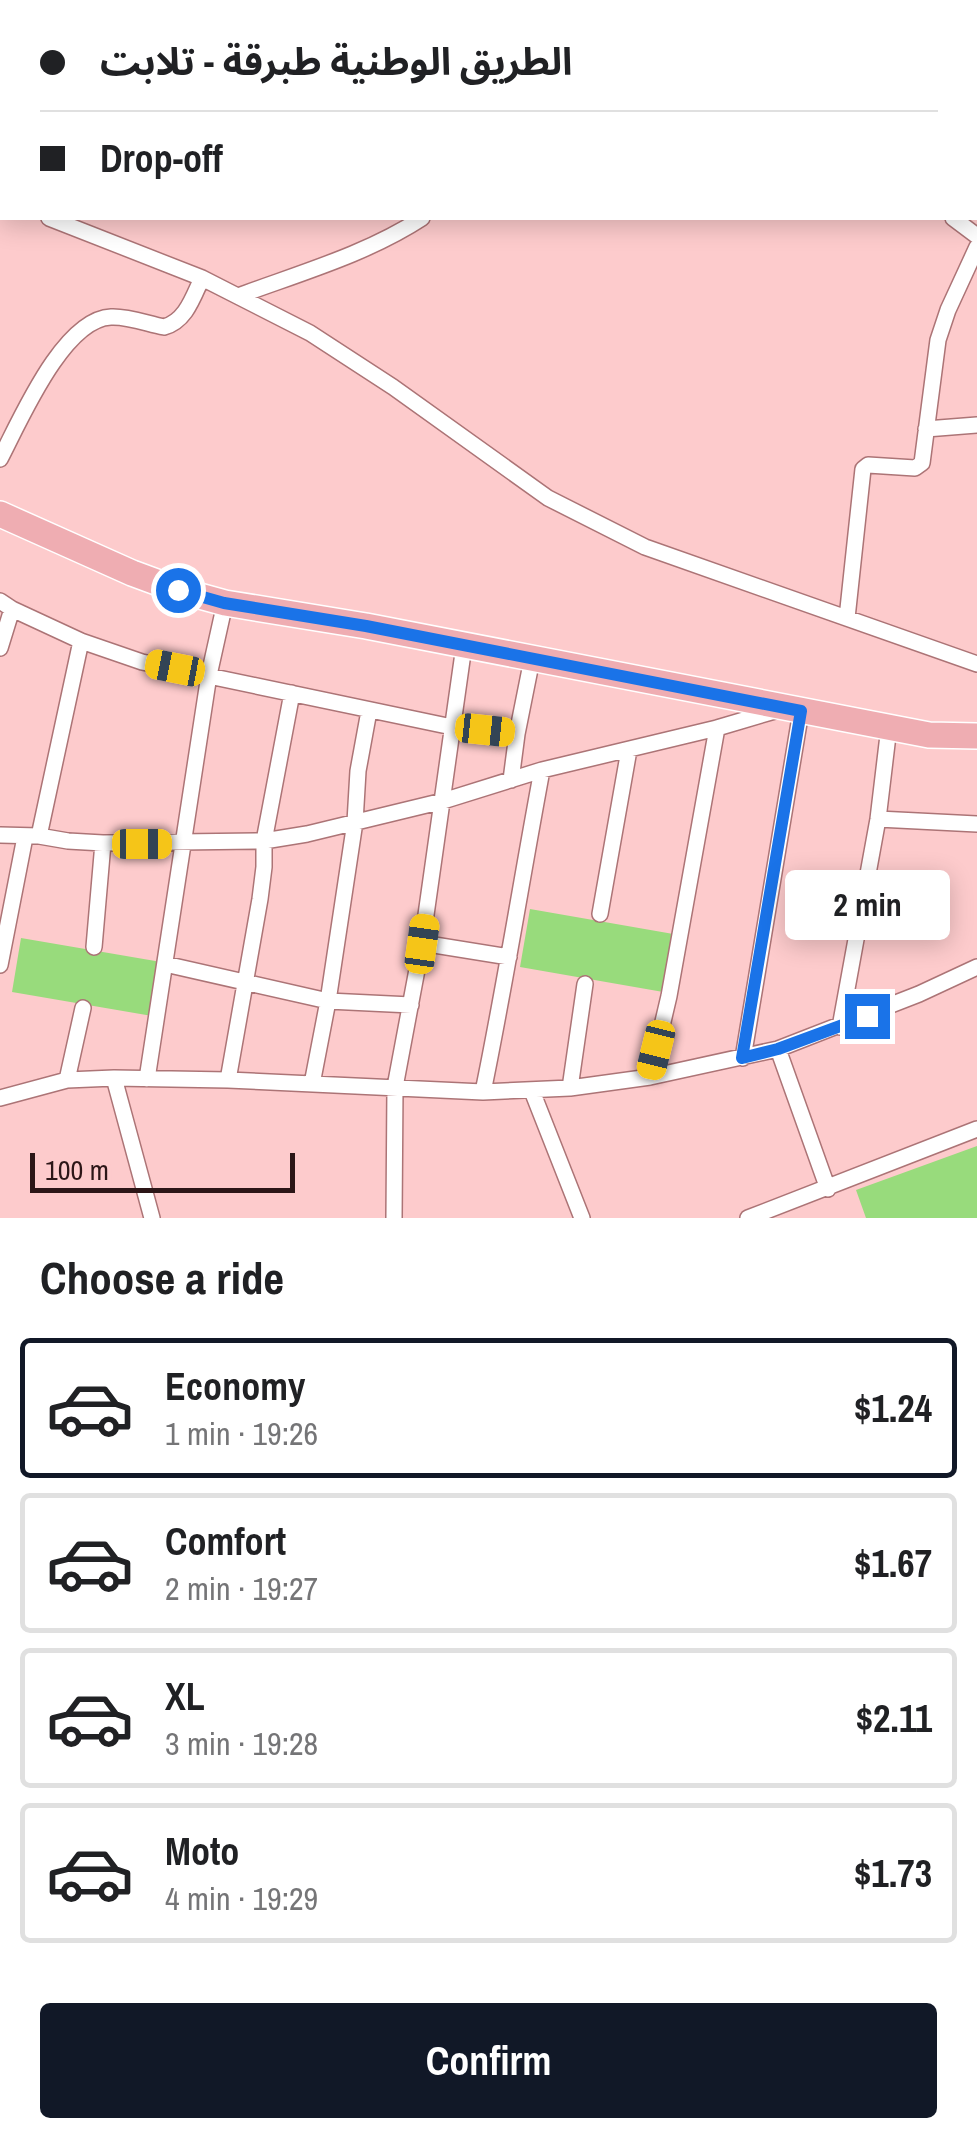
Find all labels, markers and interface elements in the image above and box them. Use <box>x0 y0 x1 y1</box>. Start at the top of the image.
text: الطريق الوطنية طبرقة - تلابت <box>100 36 572 87</box>
text: Drop-off <box>100 133 223 184</box>
route start <box>156 568 201 613</box>
car <box>143 648 207 688</box>
car <box>454 712 516 748</box>
car <box>112 829 172 859</box>
callout: 2 min <box>784 871 950 941</box>
text: 2 min <box>833 883 902 926</box>
car <box>403 912 441 976</box>
route end <box>845 994 890 1039</box>
car <box>634 1017 678 1083</box>
scale bar <box>30 1148 295 1192</box>
text: 100 m <box>45 1151 109 1189</box>
text: Choose a ride <box>40 1247 284 1308</box>
text: Economy <box>165 1361 305 1412</box>
icon: car <box>45 1363 135 1453</box>
text: $1.24 <box>854 1383 932 1434</box>
text: 1 min · 19:26 <box>165 1412 318 1455</box>
text: Comfort <box>165 1516 286 1567</box>
icon: car <box>45 1518 135 1608</box>
text: $1.67 <box>854 1538 932 1589</box>
text: 2 min · 19:27 <box>165 1567 318 1610</box>
text: XL <box>165 1671 205 1722</box>
icon: car <box>45 1673 135 1763</box>
text: $2.11 <box>856 1693 932 1744</box>
text: 3 min · 19:28 <box>165 1722 318 1765</box>
text: Moto <box>165 1826 239 1877</box>
icon: car <box>45 1828 135 1918</box>
text: $1.73 <box>854 1848 932 1899</box>
text: 4 min · 19:29 <box>165 1877 318 1920</box>
button: Confirm <box>40 2003 937 2118</box>

